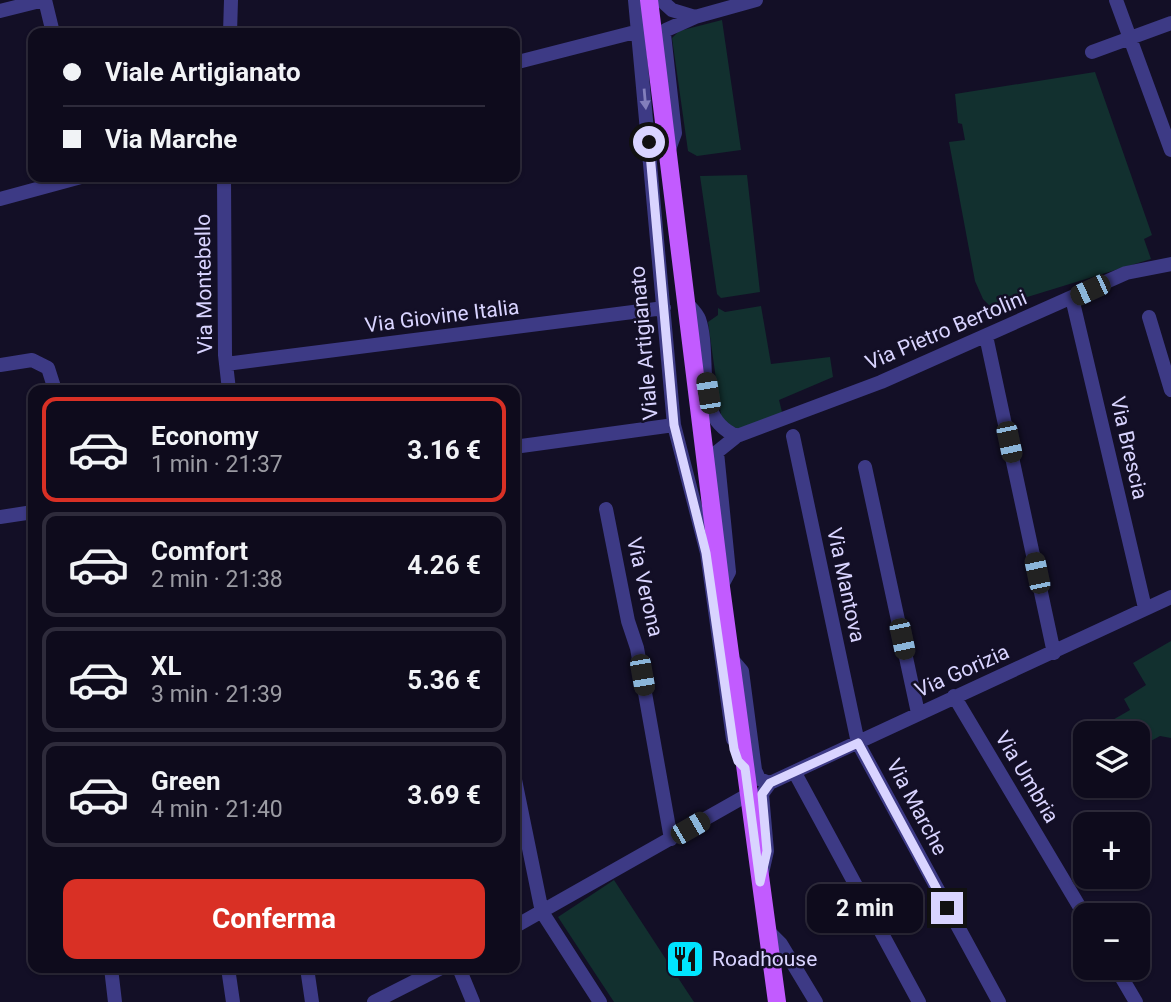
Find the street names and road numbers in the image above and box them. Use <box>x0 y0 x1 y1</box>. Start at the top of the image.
street label: Via Montebello <box>191 214 217 354</box>
street label: Viale Artigianato <box>625 265 663 421</box>
street label: Via Pietro Bertolini <box>862 285 1030 375</box>
street label: Via Giovine Italia <box>364 295 520 337</box>
street label: Via Brescia <box>1106 394 1152 502</box>
street label: Via Mantova <box>822 526 870 644</box>
street label: Via Verona <box>622 535 668 639</box>
street label: Via Gorizia <box>911 640 1013 702</box>
street label: Via Umbria <box>990 727 1064 827</box>
street label: Via Marche <box>882 755 952 859</box>

